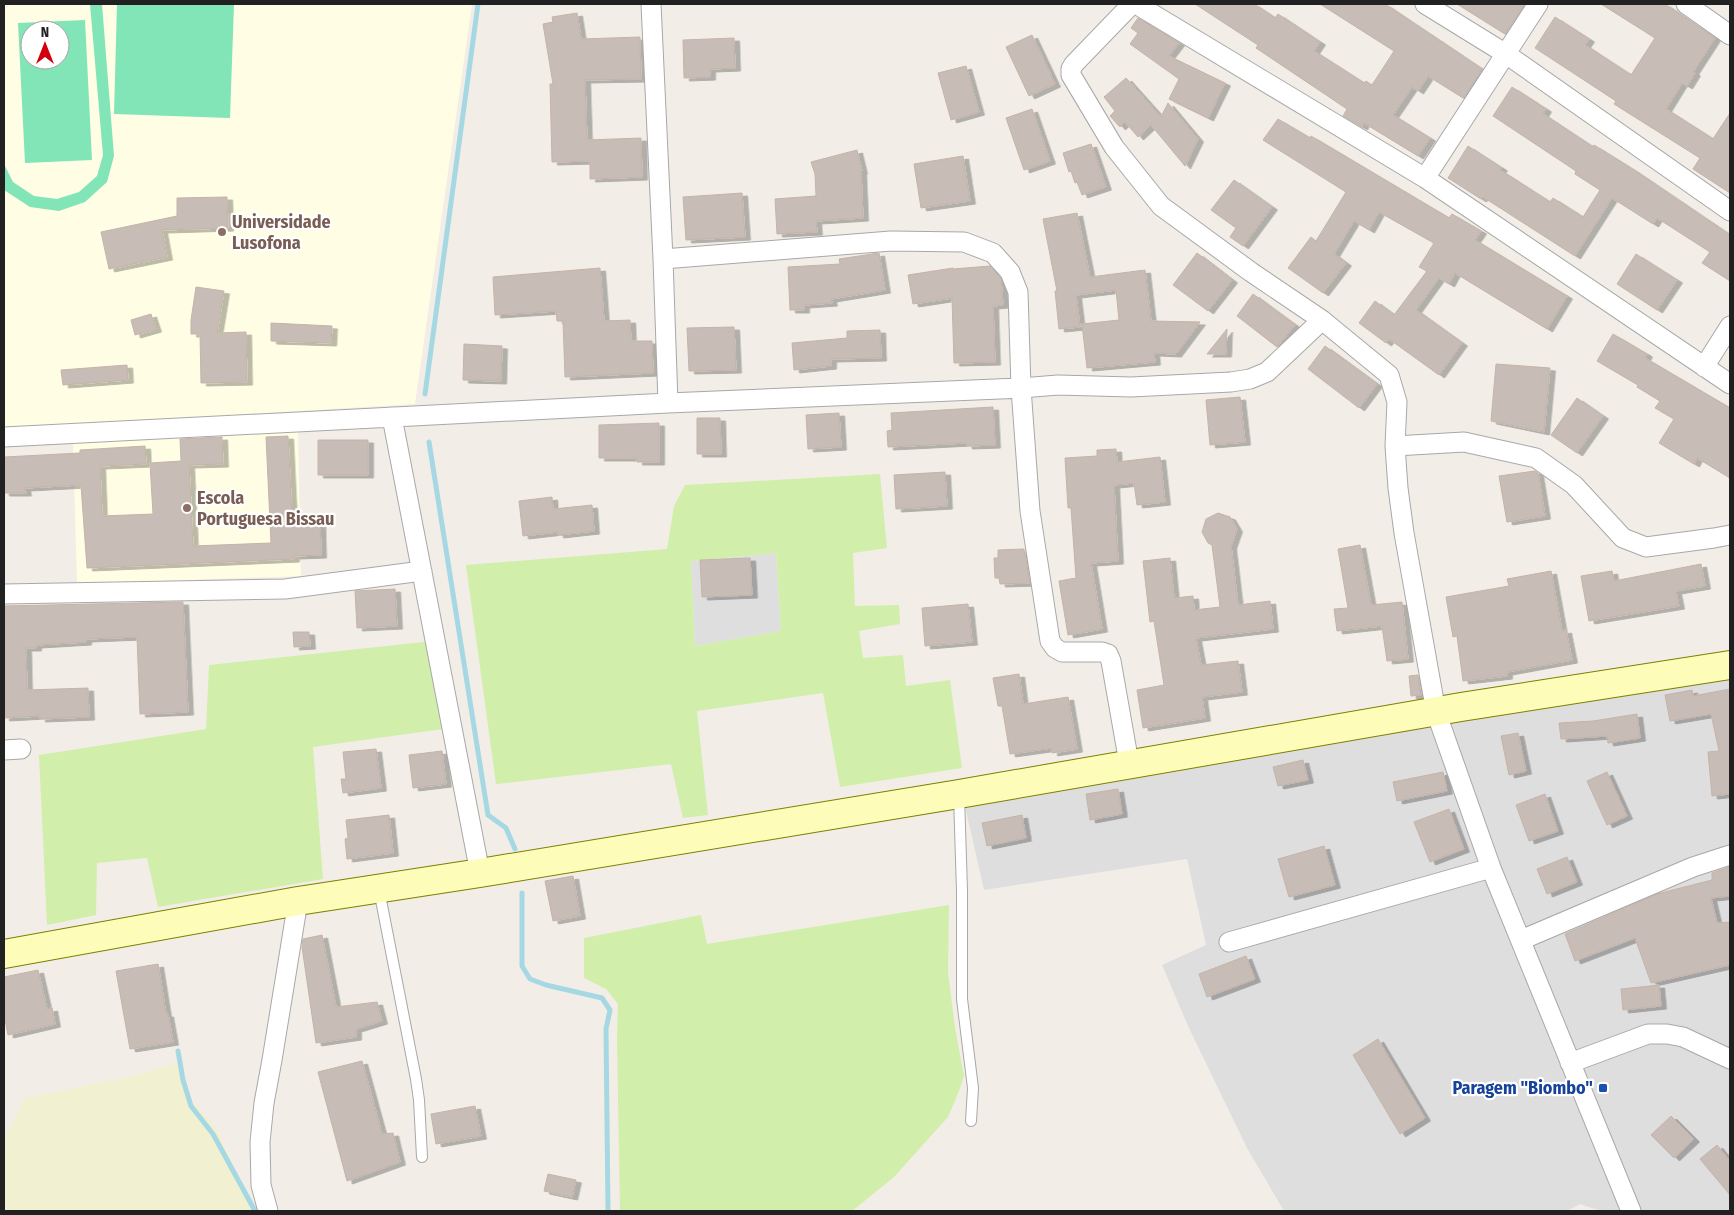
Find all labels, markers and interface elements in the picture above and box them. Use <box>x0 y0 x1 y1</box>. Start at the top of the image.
north arrow <box>20 20 70 70</box>
text: N <box>41 24 49 41</box>
place label: Universidade Lusofona <box>232 211 331 254</box>
marker: Universidade Lusofona <box>216 226 228 238</box>
place label: Escola Portuguesa Bissau <box>197 487 334 530</box>
marker: Escola Portuguesa Bissau <box>181 502 193 514</box>
place label: Paragem "Biombo" <box>1453 1077 1593 1099</box>
marker: Paragem "Biombo" <box>1597 1082 1609 1094</box>

